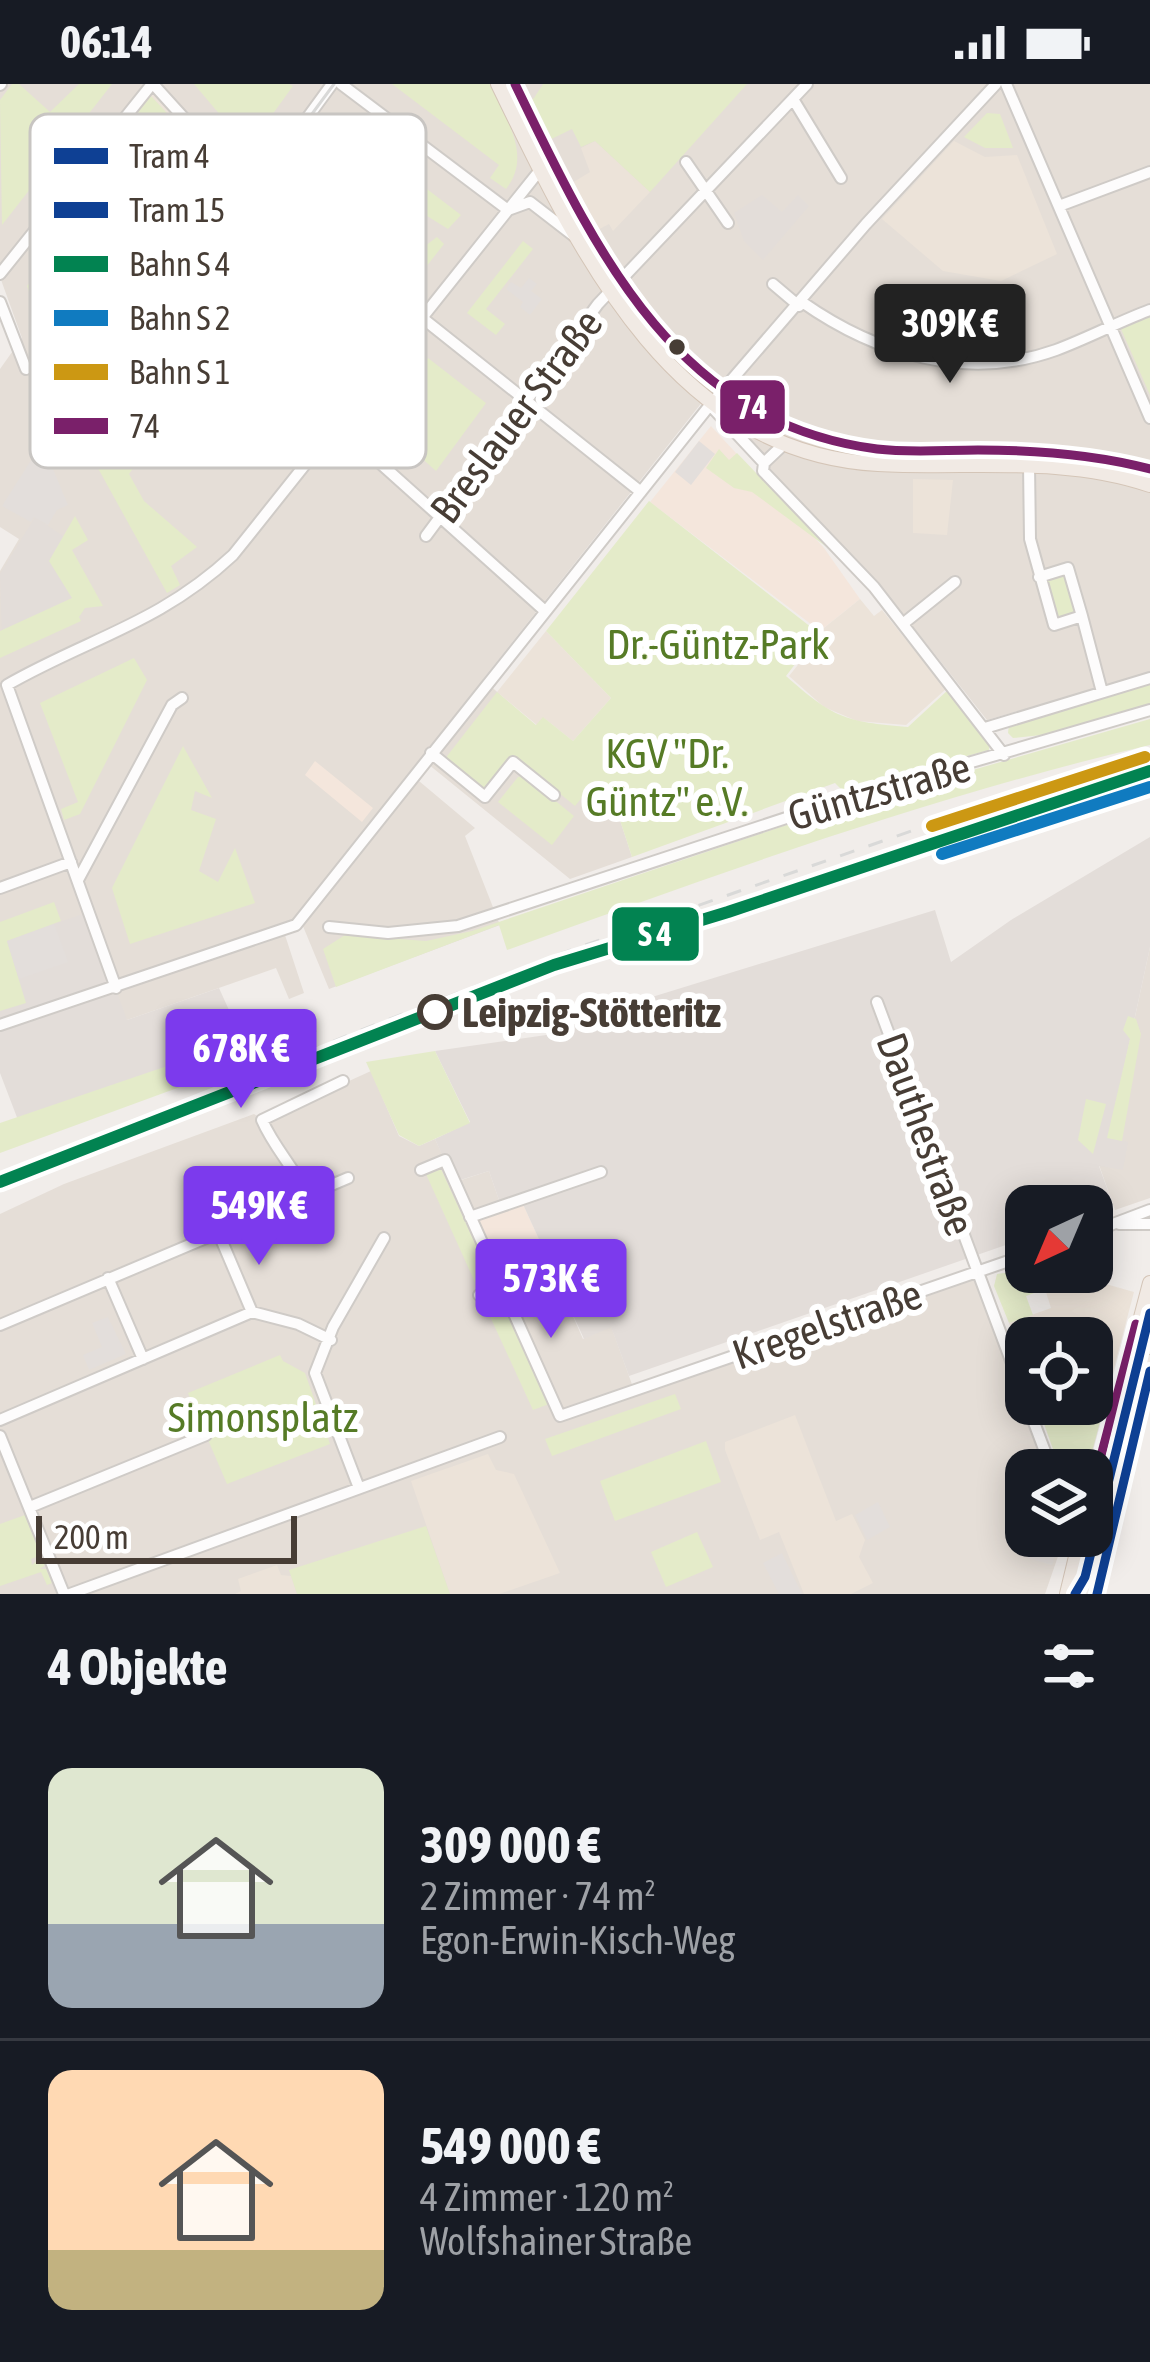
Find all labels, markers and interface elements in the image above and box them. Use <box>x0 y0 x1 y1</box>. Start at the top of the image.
text: 06:14 <box>60 16 153 68</box>
legend <box>30 114 426 468</box>
text: Tram 4 <box>129 137 210 175</box>
text: Tram 15 <box>129 191 225 229</box>
text: Bahn S 4 <box>129 245 230 283</box>
pin: 309K € <box>852 284 1048 386</box>
text: Bahn S 2 <box>129 299 230 337</box>
street label: Breslauer Straße <box>420 300 612 532</box>
text: 309K € <box>902 301 999 345</box>
unlabelled marker <box>666 336 688 358</box>
text: Bahn S 1 <box>129 353 230 391</box>
line badge: 74 <box>718 378 787 436</box>
text: 74 <box>736 388 768 426</box>
text: 74 <box>129 407 160 445</box>
park label: Dr.-Güntz-Park <box>607 620 829 668</box>
park label: KGV "Dr. Güntz" e.V. <box>586 729 748 825</box>
street label: Güntzstraße <box>783 742 975 840</box>
line badge: S 4 <box>610 905 701 963</box>
text: S 4 <box>638 915 672 953</box>
place label: Leipzig-Stötteritz <box>462 988 721 1036</box>
marker: Leipzig-Stötteritz <box>419 996 451 1028</box>
pin: 678K € <box>143 1009 339 1111</box>
text: 678K € <box>193 1026 290 1070</box>
street label: Dauthestraße <box>867 1026 985 1242</box>
pin: 549K € <box>161 1166 357 1268</box>
text: 549K € <box>211 1183 308 1227</box>
north arrow <box>1005 1185 1113 1293</box>
map controls <box>1005 1185 1113 1557</box>
pin: 573K € <box>453 1239 649 1341</box>
text: 573K € <box>503 1256 600 1300</box>
street label: Kregelstraße <box>726 1269 928 1379</box>
button: locate <box>1005 1317 1113 1425</box>
park label: Simonsplatz <box>168 1393 358 1441</box>
button: layers <box>1005 1449 1113 1557</box>
scale bar <box>36 1510 297 1563</box>
text: 200 m <box>54 1518 129 1556</box>
icon: filters <box>1036 1633 1102 1699</box>
text: 4 Objekte <box>48 1637 228 1696</box>
text: 309 000 € <box>420 1815 601 1874</box>
icon: home <box>144 1816 288 1960</box>
text: 2 Zimmer · 74 m² <box>420 1874 656 1918</box>
text: Egon-Erwin-Kisch-Weg <box>420 1918 735 1962</box>
text: 549 000 € <box>420 2116 601 2175</box>
icon: home <box>144 2118 288 2262</box>
text: 4 Zimmer · 120 m² <box>420 2175 674 2219</box>
text: Wolfshainer Straße <box>420 2219 692 2263</box>

